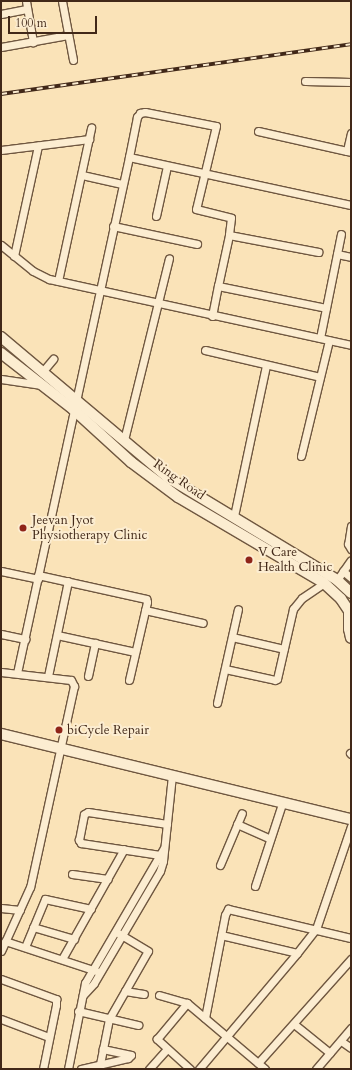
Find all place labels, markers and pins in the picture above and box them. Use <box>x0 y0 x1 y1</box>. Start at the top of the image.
place label: Jeevan Jyot Physiotherapy Clinic <box>32 513 147 544</box>
marker: Jeevan Jyot Physiotherapy Clinic <box>17 522 29 534</box>
place label: V Care Health Clinic <box>258 545 332 576</box>
marker: V Care Health Clinic <box>243 554 255 566</box>
place label: biCycle Repair <box>67 722 149 738</box>
marker: biCycle Repair <box>54 725 64 735</box>

